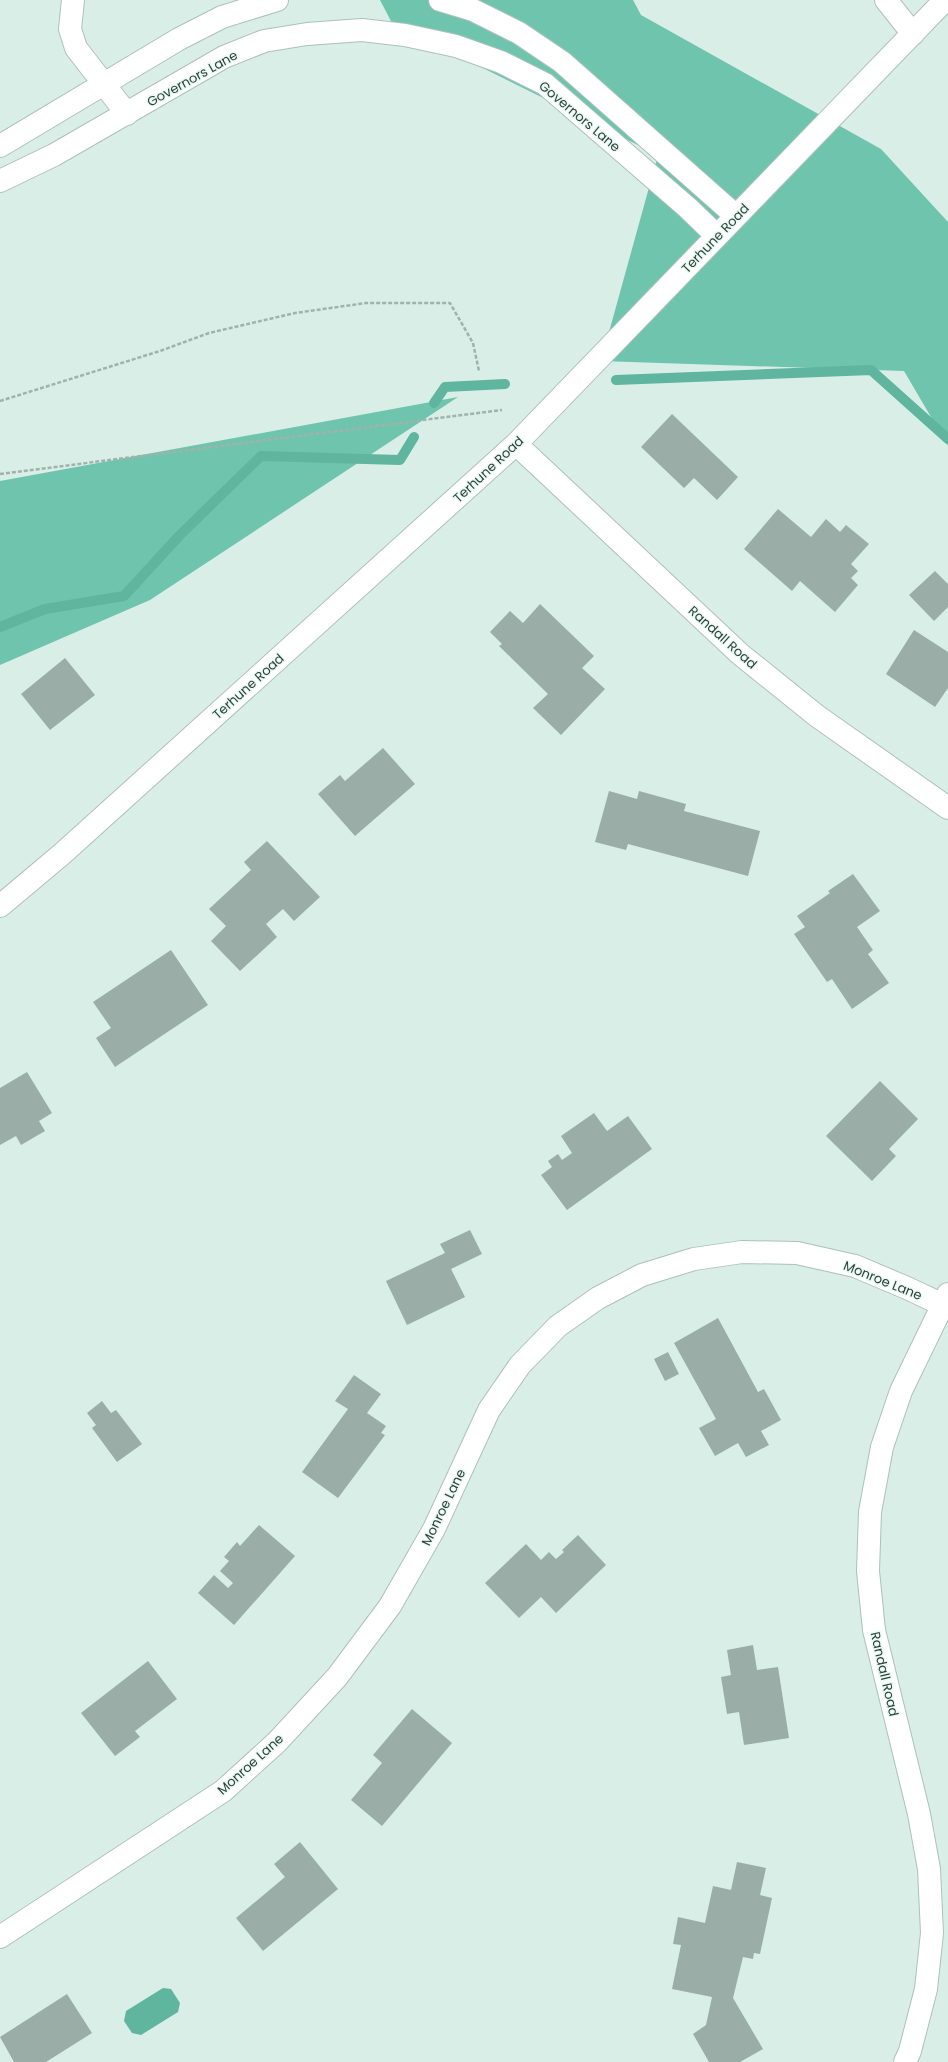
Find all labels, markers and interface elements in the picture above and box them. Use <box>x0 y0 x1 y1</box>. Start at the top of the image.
street label: Governors Lane <box>143 46 241 111</box>
street label: Governors Lane <box>535 77 625 156</box>
street label: Terhune Road <box>677 199 754 277</box>
street label: Terhune Road <box>449 432 528 507</box>
street label: Randall Road <box>684 601 761 673</box>
street label: Terhune Road <box>208 649 288 724</box>
street label: Monroe Lane <box>841 1256 925 1305</box>
street label: Monroe Lane <box>417 1466 470 1549</box>
street label: Randall Road <box>866 1630 903 1718</box>
street label: Monroe Lane <box>213 1729 288 1799</box>

